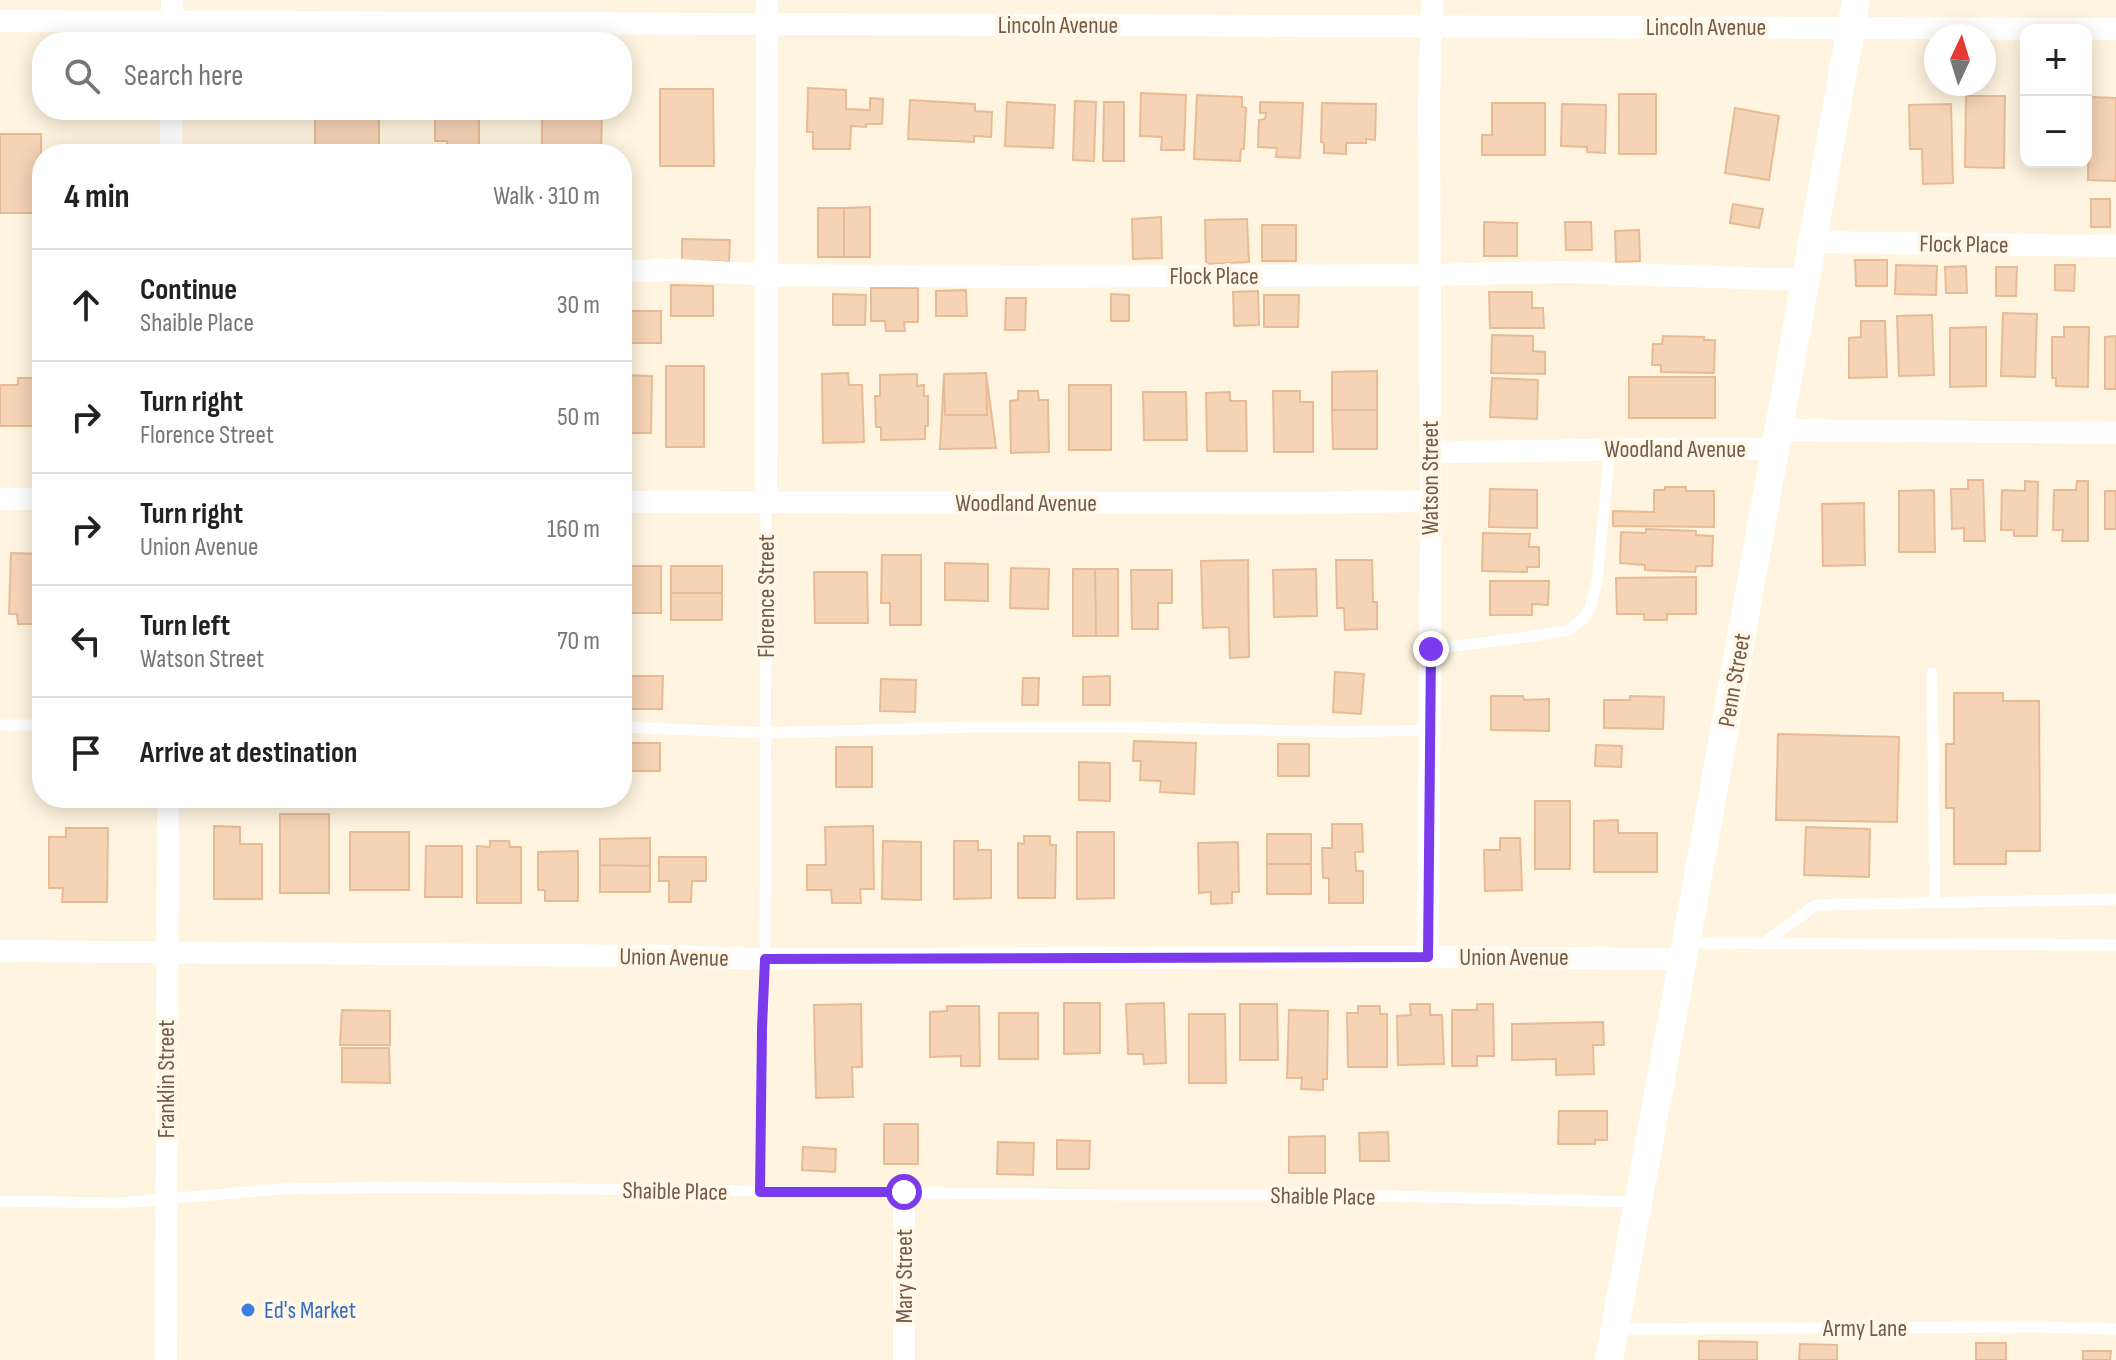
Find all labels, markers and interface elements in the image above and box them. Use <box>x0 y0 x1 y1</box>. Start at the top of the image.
street label: Lincoln Avenue <box>998 11 1118 40</box>
street label: Lincoln Avenue <box>1646 13 1766 42</box>
north arrow <box>1924 24 1996 96</box>
map controls <box>2020 24 2092 168</box>
button: + <box>2020 24 2092 96</box>
search box <box>32 32 632 120</box>
icon: search <box>60 54 104 98</box>
text: Search here <box>124 58 243 94</box>
button: − <box>2020 96 2092 168</box>
text: 4 min <box>64 176 130 217</box>
text: Walk · 310 m <box>493 181 600 212</box>
street label: Flock Place <box>1919 229 2009 260</box>
street label: Flock Place <box>1169 262 1259 291</box>
text: Continue <box>140 272 237 308</box>
icon: ahead <box>64 283 108 327</box>
text: 30 m <box>557 290 600 321</box>
text: Shaible Place <box>140 308 254 339</box>
text: Turn right <box>140 384 243 420</box>
icon: right <box>64 395 108 439</box>
text: 50 m <box>557 402 600 433</box>
text: Florence Street <box>140 420 274 451</box>
street label: Watson Street <box>1416 421 1445 535</box>
street label: Woodland Avenue <box>1604 435 1746 464</box>
street label: Woodland Avenue <box>955 489 1097 518</box>
text: Turn right <box>140 496 243 532</box>
icon: right <box>64 507 108 551</box>
text: 160 m <box>547 514 600 545</box>
text: Union Avenue <box>140 532 258 563</box>
street label: Florence Street <box>752 534 781 658</box>
text: Turn left <box>140 608 230 644</box>
icon: left <box>64 619 108 663</box>
text: 70 m <box>557 626 600 657</box>
route end <box>1413 631 1449 667</box>
street label: Penn Street <box>1712 631 1757 729</box>
text: Watson Street <box>140 644 264 675</box>
icon: arrive <box>64 731 108 775</box>
text: Arrive at destination <box>140 735 357 771</box>
street label: Union Avenue <box>619 942 729 973</box>
street label: Union Avenue <box>1459 943 1569 972</box>
street label: Franklin Street <box>152 1020 181 1138</box>
route start <box>886 1174 922 1210</box>
street label: Shaible Place <box>622 1176 728 1207</box>
street label: Shaible Place <box>1270 1181 1376 1212</box>
street label: Mary Street <box>890 1229 919 1323</box>
place label: Ed's Market <box>264 1296 356 1325</box>
marker: Ed's Market <box>239 1301 257 1319</box>
street label: Army Lane <box>1822 1314 1907 1343</box>

